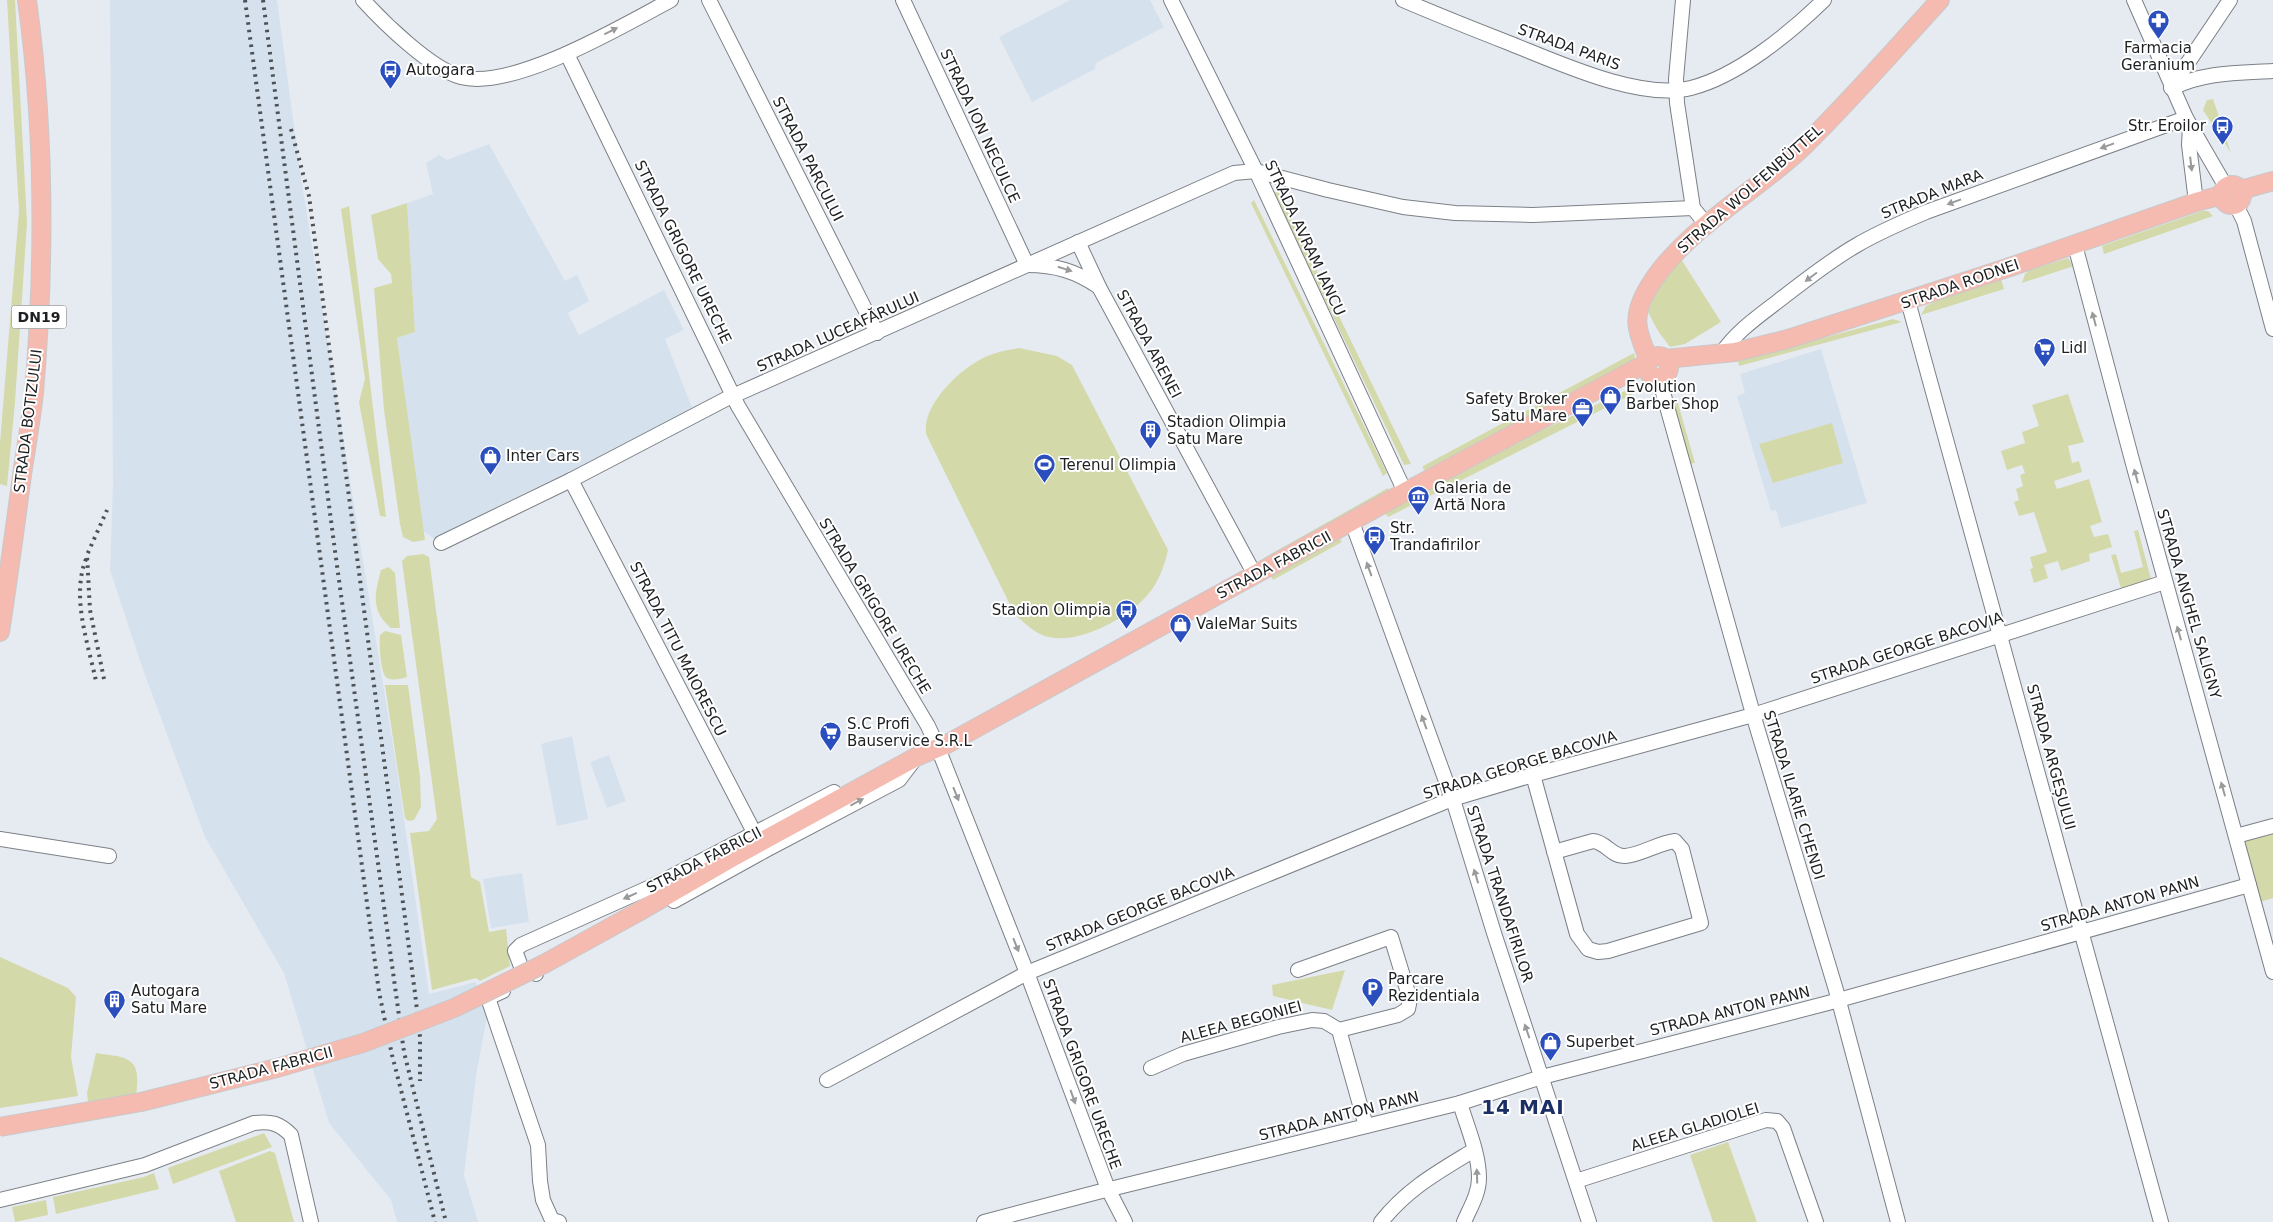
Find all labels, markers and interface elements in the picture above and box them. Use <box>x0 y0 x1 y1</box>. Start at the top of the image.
pharmacy icon: Farmacia Geranium <box>2146 8 2170 39</box>
street label: STRADA PARIS <box>1515 20 1623 74</box>
one-way arrow <box>604 27 618 35</box>
place label: Farmacia Geranium <box>2121 39 2195 74</box>
street label: STRADA ION NECULCE <box>936 46 1024 206</box>
bus stop icon: Autogara <box>378 58 402 89</box>
place label: Autogara <box>406 61 475 79</box>
street label: STRADA PARCULUI <box>769 94 847 224</box>
bus stop icon: Str. Eroilor <box>2210 114 2234 145</box>
place label: Str. Eroilor <box>2128 117 2207 135</box>
street label: STRADA WOLFENBÜTTEL <box>1673 120 1827 257</box>
one-way arrow <box>2099 142 2114 150</box>
one-way arrow <box>2188 156 2196 172</box>
street label: STRADA GRIGORE URECHE <box>631 157 735 347</box>
street label: STRADA AVRAM IANCU <box>1261 157 1349 319</box>
street label: STRADA MARA <box>1878 165 1986 223</box>
one-way arrow <box>1946 198 1961 206</box>
street label: STRADA RODNEI <box>1898 255 2022 313</box>
one-way arrow <box>1058 266 1073 274</box>
one-way arrow <box>1805 271 1818 282</box>
street label: STRADA LUCEAFĂRULUI <box>754 287 922 376</box>
street label: STRADA ARENEI <box>1113 287 1185 401</box>
road number: DN19 <box>12 306 66 328</box>
one-way arrow <box>2089 312 2097 327</box>
supermarket icon: Lidl <box>2033 336 2057 367</box>
place label: Lidl <box>2061 339 2087 357</box>
street label: STRADA BOTIZULUI <box>10 348 46 494</box>
place label: Evolution Barber Shop <box>1626 378 1719 413</box>
shop icon: Evolution Barber Shop <box>1598 384 1622 415</box>
place label: Safety Broker Satu Mare <box>1465 390 1568 425</box>
office icon: Safety Broker Satu Mare <box>1571 396 1595 427</box>
place label: Stadion Olimpia Satu Mare <box>1167 413 1286 448</box>
building icon: Stadion Olimpia Satu Mare <box>1139 419 1163 450</box>
shop icon: Inter Cars <box>478 444 502 475</box>
place label: Inter Cars <box>506 447 580 465</box>
sports icon: Terenul Olimpia <box>1032 453 1056 484</box>
place label: Terenul Olimpia <box>1059 456 1177 474</box>
one-way arrow <box>2132 468 2140 483</box>
place label: Galeria de Artă Nora <box>1434 479 1511 514</box>
museum icon: Galeria de Artă Nora <box>1406 485 1430 516</box>
street label: STRADA ANGHEL SALIGNY <box>2153 507 2225 702</box>
street label: STRADA GRIGORE URECHE <box>815 515 935 697</box>
place label: Str. Trandafirilor <box>1389 519 1481 554</box>
bus stop icon: Str. Trandafirilor <box>1362 525 1386 556</box>
street label: STRADA FABRICII <box>1214 527 1334 603</box>
street label: STRADA TITU MAIORESCU <box>626 559 730 739</box>
one-way arrow <box>1365 562 1372 577</box>
bus stop icon: Stadion Olimpia <box>1115 598 1139 629</box>
place label: Stadion Olimpia <box>992 601 1111 619</box>
street label: STRADA GEORGE BACOVIA <box>1808 608 2006 688</box>
shop icon: ValeMar Suits <box>1168 612 1192 643</box>
place label: ValeMar Suits <box>1196 615 1298 633</box>
one-way arrow <box>2175 625 2183 640</box>
street label: STRADA ARGEȘULUI <box>2023 682 2079 832</box>
street label: STRADA ILARIE CHENDI <box>1760 708 1828 882</box>
one-way arrow <box>1420 714 1428 729</box>
place label: S.C Profi Bauservice S.R.L <box>847 715 972 750</box>
supermarket icon: S.C Profi Bauservice S.R.L <box>819 721 843 752</box>
street label: STRADA GEORGE BACOVIA <box>1421 727 1620 803</box>
one-way arrow <box>2219 781 2227 796</box>
one-way arrow <box>952 787 960 802</box>
one-way arrow <box>850 798 865 806</box>
street label: STRADA TRANDAFIRILOR <box>1463 803 1537 985</box>
street label: STRADA FABRICII <box>643 823 765 897</box>
street label: STRADA GEORGE BACOVIA <box>1043 863 1237 955</box>
one-way arrow <box>1472 868 1480 883</box>
street label: STRADA ANTON PANN <box>2039 873 2201 935</box>
one-way arrow <box>623 893 637 901</box>
one-way arrow <box>1012 938 1020 953</box>
place label: Parcare Rezidentiala <box>1388 970 1480 1005</box>
street label: STRADA GRIGORE URECHE <box>1039 976 1125 1172</box>
parking icon: Parcare Rezidentiala <box>1360 976 1384 1007</box>
place label: Autogara Satu Mare <box>131 982 207 1017</box>
street label: STRADA ANTON PANN <box>1648 982 1812 1040</box>
building icon: Autogara Satu Mare <box>103 988 127 1019</box>
street label: ALEEA BEGONIEI <box>1178 997 1304 1047</box>
one-way arrow <box>1523 1023 1530 1038</box>
shop icon: Superbet <box>1538 1030 1562 1061</box>
place label: Superbet <box>1566 1033 1635 1051</box>
street label: STRADA FABRICII <box>207 1043 335 1093</box>
street label: STRADA ANTON PANN <box>1257 1087 1421 1145</box>
one-way arrow <box>1069 1090 1077 1105</box>
district label: 14 MAI <box>1481 1095 1565 1119</box>
street label: ALEEA GLADIOLEI <box>1629 1099 1761 1155</box>
one-way arrow <box>1473 1168 1481 1184</box>

